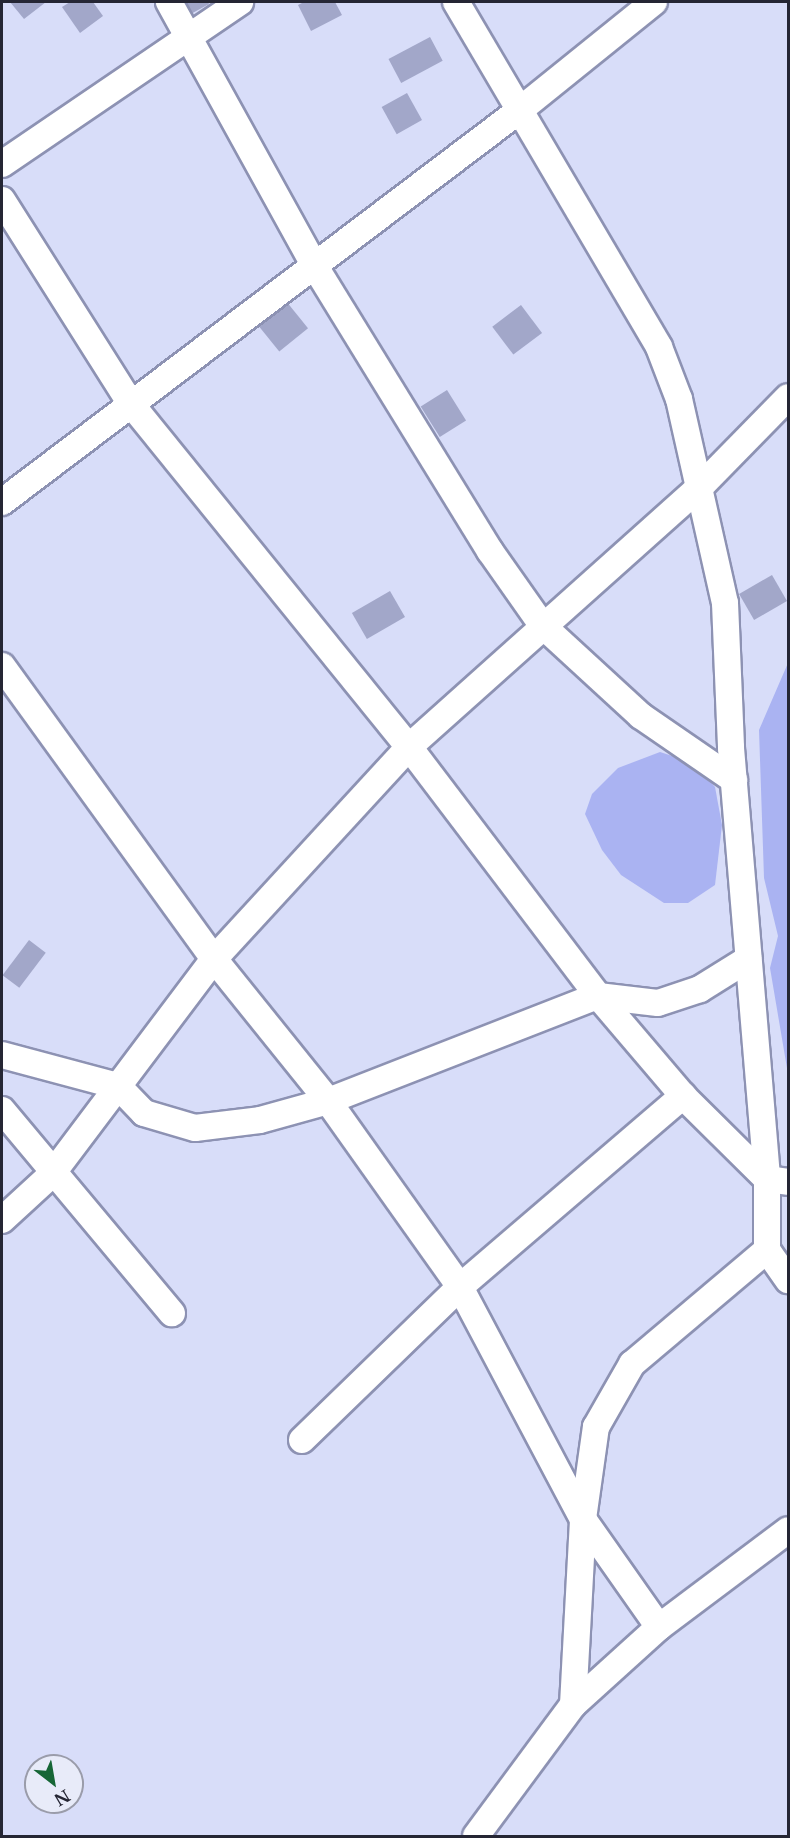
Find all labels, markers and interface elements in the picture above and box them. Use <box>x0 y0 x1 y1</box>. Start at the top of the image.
north arrow <box>24 1754 84 1814</box>
text: N <box>51 1785 74 1810</box>

